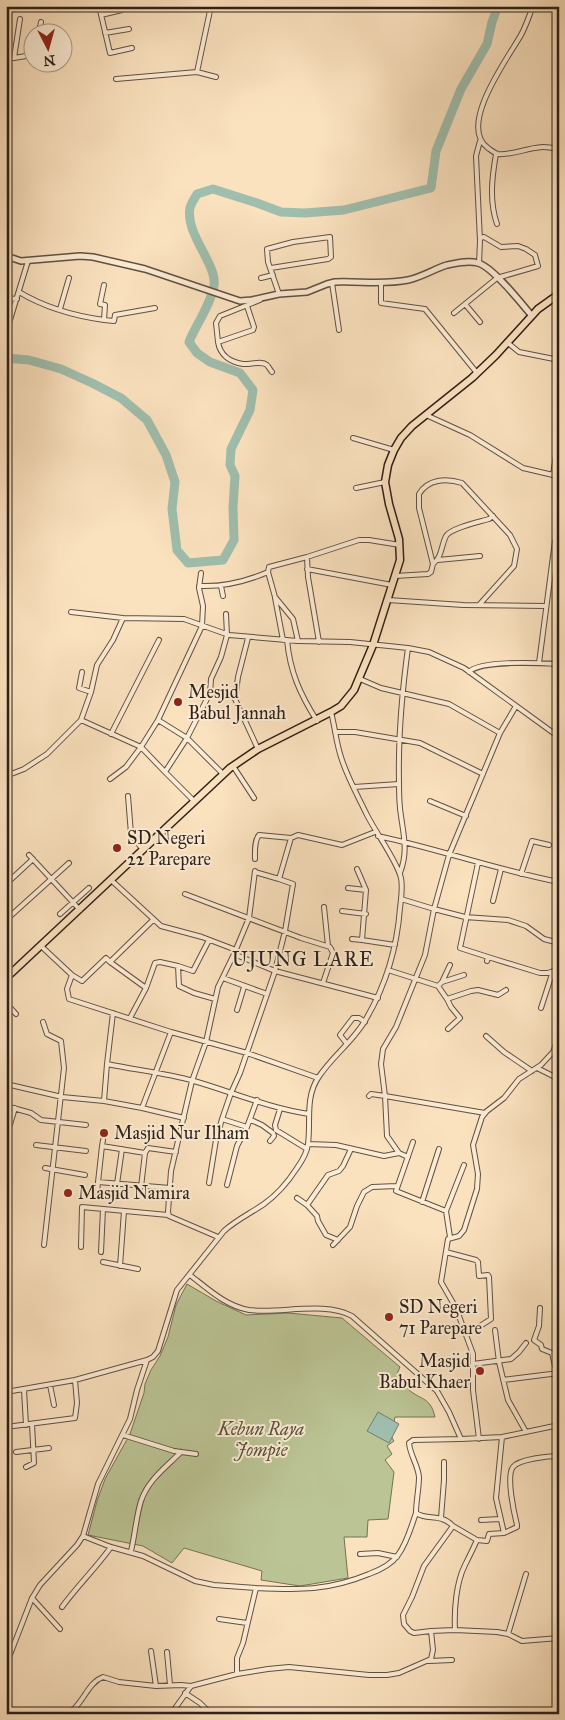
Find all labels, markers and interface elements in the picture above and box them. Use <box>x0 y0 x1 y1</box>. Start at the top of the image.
north arrow <box>22 22 72 72</box>
text: N <box>42 51 56 70</box>
place label: Mesjid Babul Jannah <box>188 681 286 725</box>
marker: Mesjid Babul Jannah <box>172 696 184 708</box>
place label: SD Negeri 22 Parepare <box>127 827 211 870</box>
marker: SD Negeri 22 Parepare <box>111 842 123 854</box>
district label: UJUNG LARE <box>232 947 374 972</box>
place label: Masjid Nur Ilham <box>114 1122 249 1144</box>
marker: Masjid Nur Ilham <box>98 1127 110 1139</box>
place label: Masjid Namira <box>78 1182 190 1204</box>
marker: Masjid Namira <box>62 1187 74 1199</box>
place label: SD Negeri 71 Parepare <box>399 1296 482 1339</box>
marker: SD Negeri 71 Parepare <box>383 1311 395 1323</box>
place label: Masjid Babul Khaer <box>379 1350 470 1393</box>
marker: Masjid Babul Khaer <box>474 1365 486 1377</box>
park label: Kebun Raya Jompie <box>217 1418 305 1462</box>

